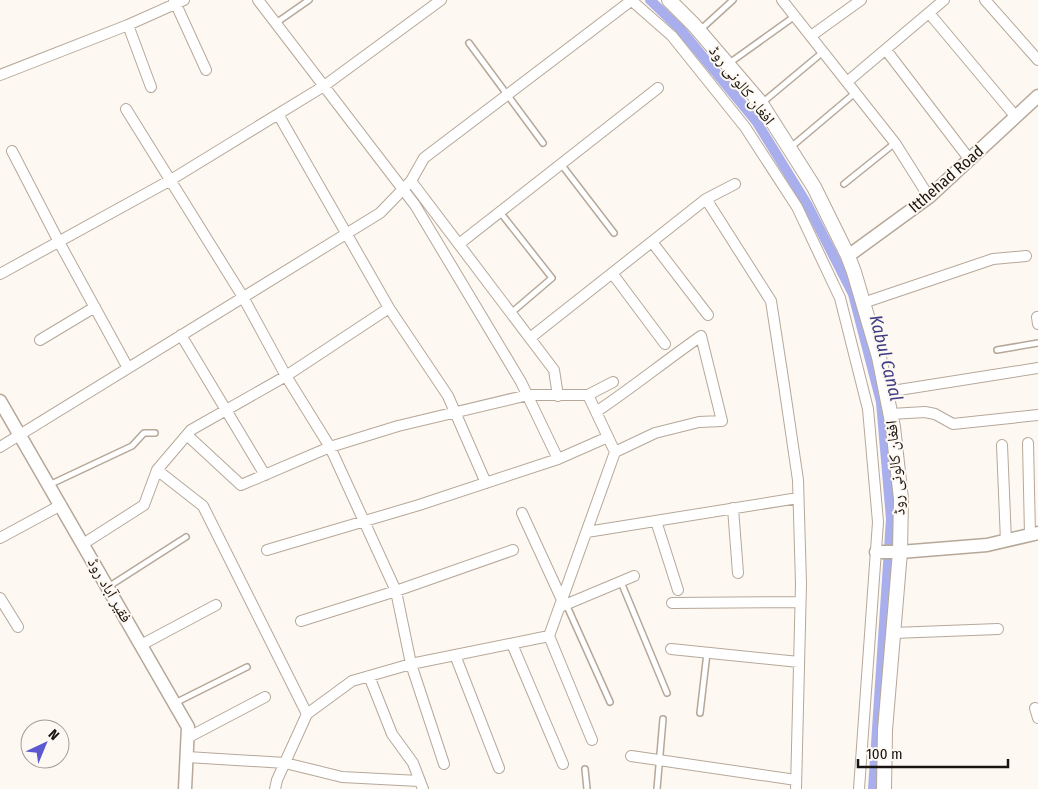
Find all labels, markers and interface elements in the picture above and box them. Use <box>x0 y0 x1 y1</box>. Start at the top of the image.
street label: افغان کالونی روڈ <box>704 42 779 129</box>
street label: Itthehad Road <box>905 141 987 217</box>
water label: Kabul Canal <box>865 313 907 404</box>
street label: افغان کالونی روڈ <box>881 420 910 516</box>
street label: فقیر آباد روڈ <box>84 554 136 626</box>
north arrow <box>20 719 70 769</box>
text: N <box>45 726 63 744</box>
scale bar <box>858 736 1008 768</box>
text: 100 m <box>866 745 903 763</box>

